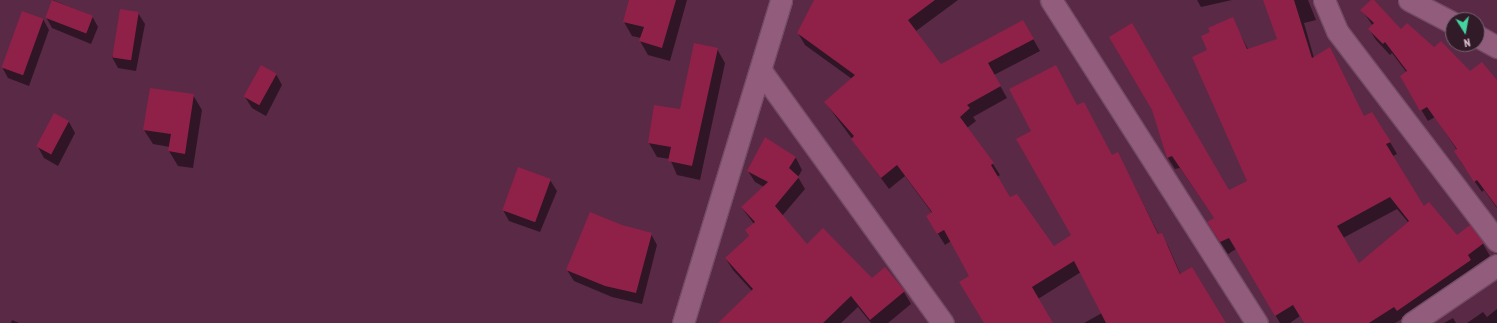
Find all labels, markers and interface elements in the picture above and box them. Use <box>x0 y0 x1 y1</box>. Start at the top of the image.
north arrow <box>1445 12 1485 52</box>
text: N <box>1463 35 1471 50</box>

